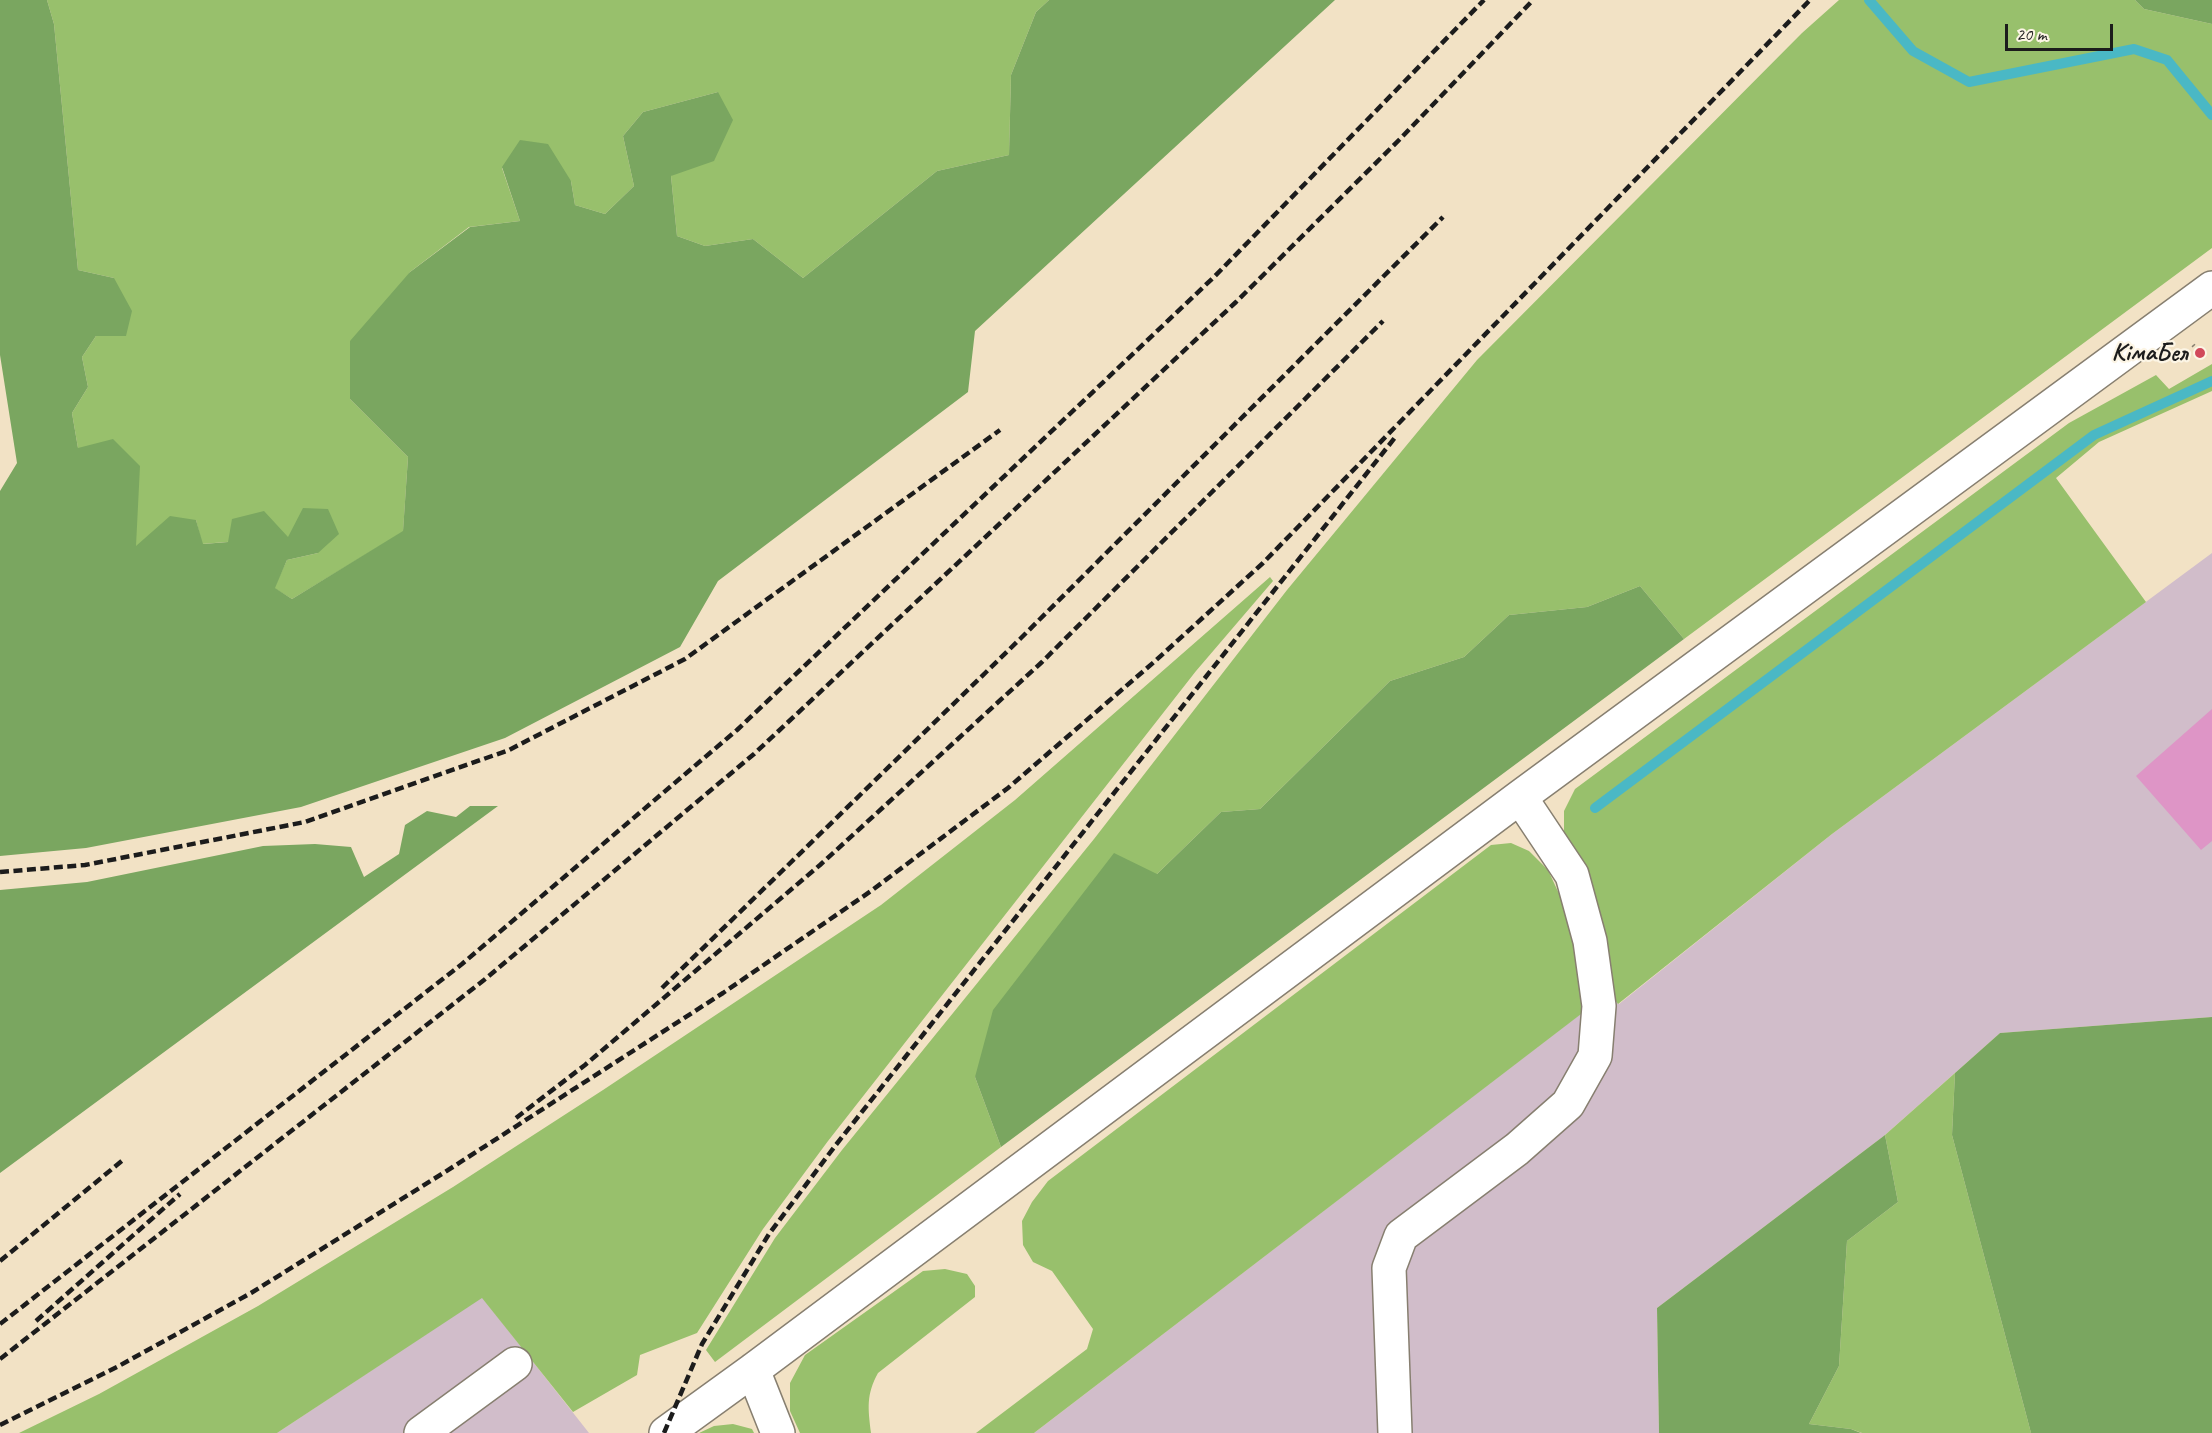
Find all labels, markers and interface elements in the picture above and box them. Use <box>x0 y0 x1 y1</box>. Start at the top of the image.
scale bar <box>2008 12 2116 50</box>
text: 20 m <box>2016 23 2047 45</box>
place label: КімаБел <box>2111 337 2188 369</box>
marker: КімаБел <box>2193 346 2207 360</box>

